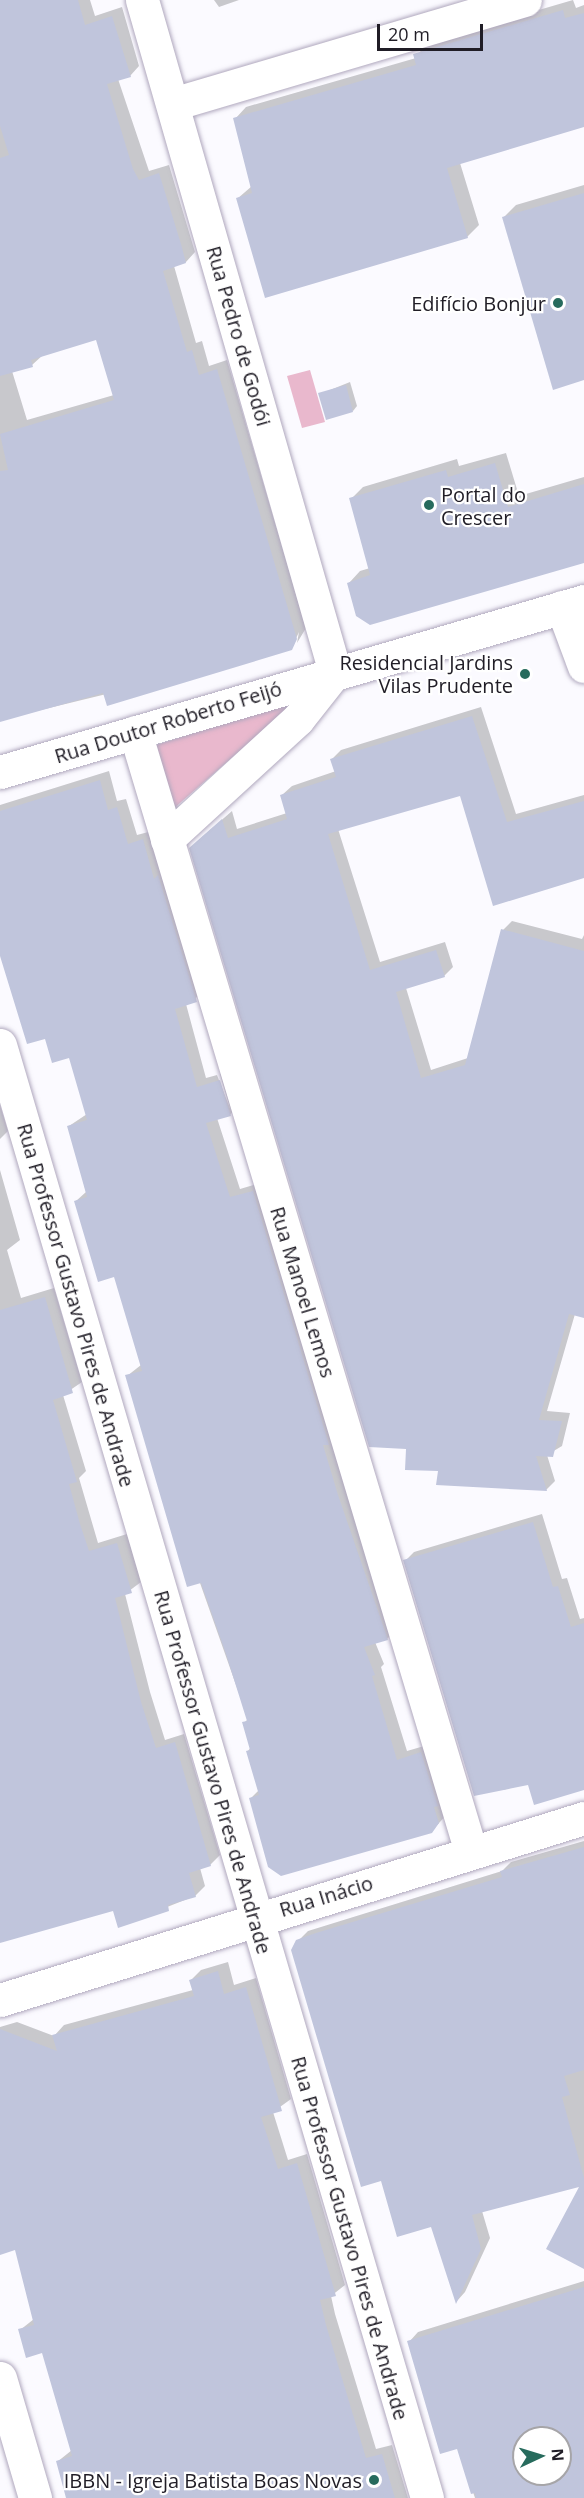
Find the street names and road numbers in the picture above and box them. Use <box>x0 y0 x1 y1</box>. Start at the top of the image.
street label: Rua Pedro de Godói <box>202 243 276 429</box>
street label: Rua Doutor Roberto Feijó <box>52 676 284 768</box>
street label: Rua Professor Gustavo Pires de Andrade <box>12 1120 140 1490</box>
street label: Rua Manoel Lemos <box>266 1204 340 1380</box>
street label: Rua Professor Gustavo Pires de Andrade <box>149 1587 277 1957</box>
street label: Rua Inácio <box>276 1870 376 1922</box>
street label: Rua Professor Gustavo Pires de Andrade <box>286 2053 414 2423</box>

